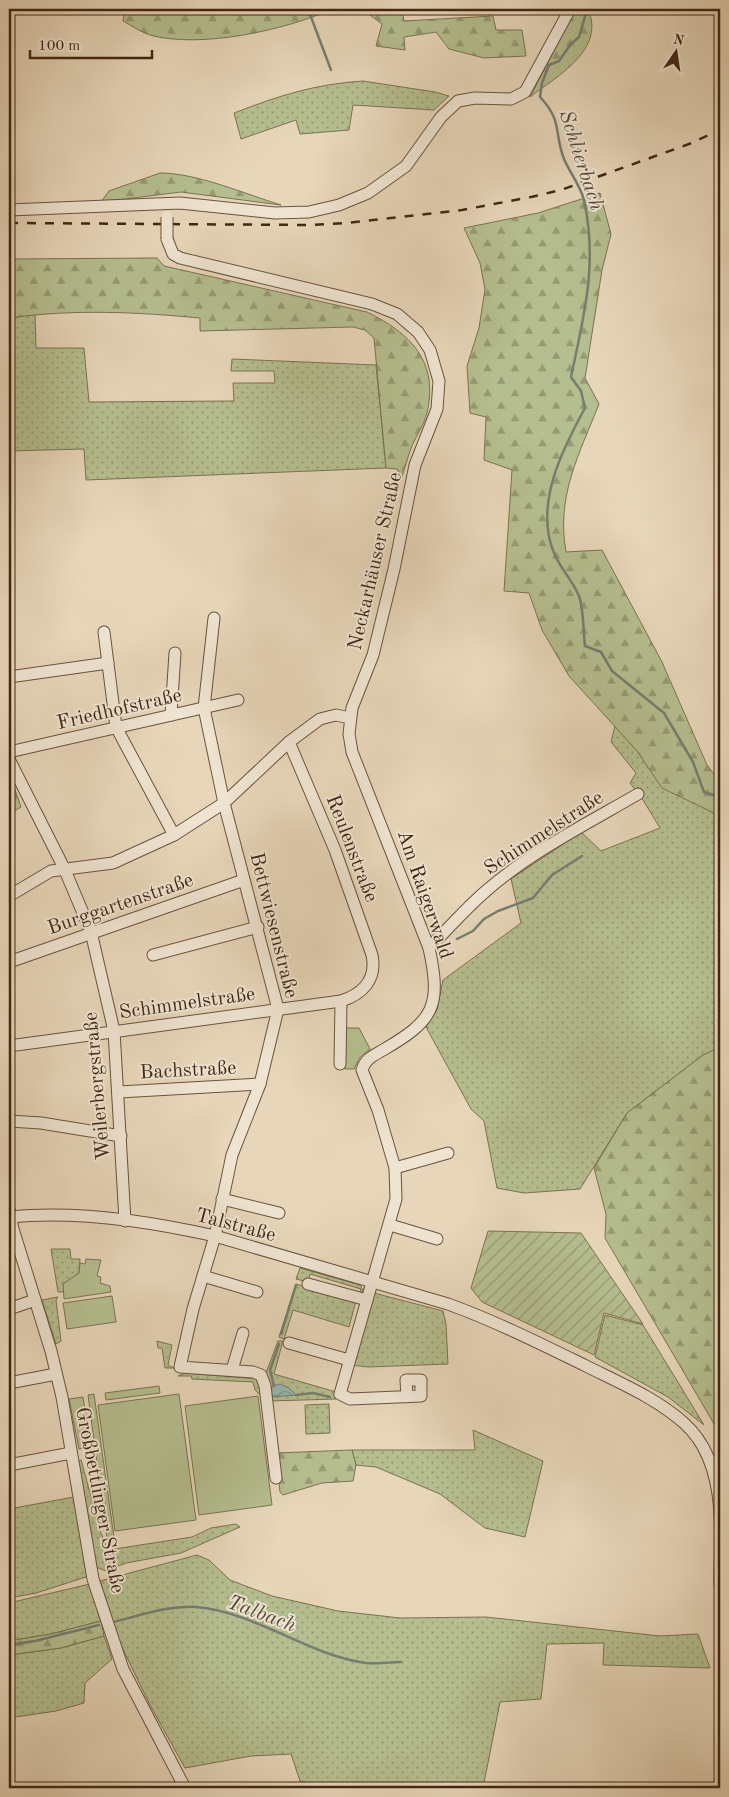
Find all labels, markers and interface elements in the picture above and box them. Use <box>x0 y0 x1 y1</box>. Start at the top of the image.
scale bar <box>30 28 152 60</box>
north arrow <box>652 28 702 78</box>
text: N <box>672 32 686 48</box>
text: 100 m <box>38 39 80 54</box>
water label: Schlierbach <box>554 108 607 214</box>
street label: Neckarhäuser Straße <box>346 470 406 652</box>
street label: Friedhofstraße <box>55 686 184 734</box>
street label: Schimmelstraße <box>481 788 607 879</box>
street label: Reulenstraße <box>322 792 381 905</box>
street label: Am Raigerwald <box>393 827 456 962</box>
street label: Bettwiesenstraße <box>245 851 301 1000</box>
street label: Burggartenstraße <box>45 871 196 939</box>
street label: Schimmelstraße <box>118 985 257 1023</box>
street label: Weilerbergstraße <box>82 1011 114 1161</box>
street label: Bachstraße <box>139 1058 237 1084</box>
street label: Talstraße <box>193 1206 278 1246</box>
street label: Großbettlinger Straße <box>71 1406 127 1595</box>
water label: Talbach <box>224 1592 299 1637</box>

